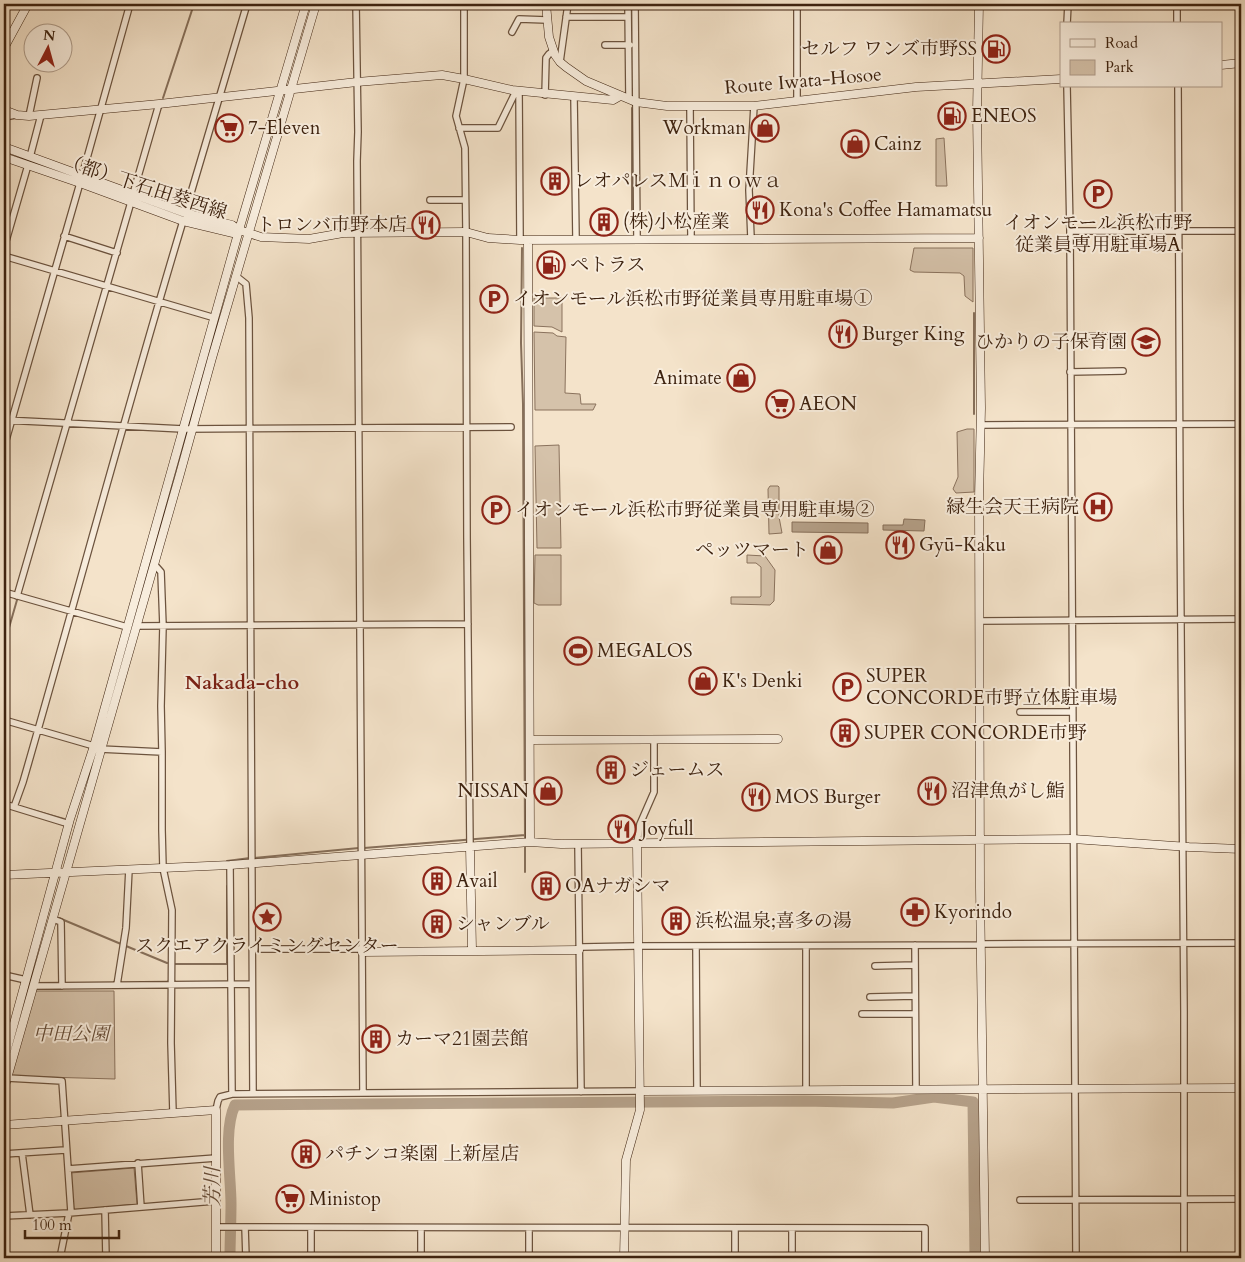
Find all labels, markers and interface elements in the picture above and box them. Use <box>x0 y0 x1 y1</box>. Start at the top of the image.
north arrow <box>22 22 72 72</box>
legend <box>1060 22 1222 88</box>
text: N <box>42 25 56 46</box>
text: Road <box>1105 33 1138 53</box>
fuel station icon: セルフ ワンズ市野SS <box>981 34 1011 64</box>
place label: セルフ ワンズ市野SS <box>801 36 977 62</box>
text: Park <box>1105 57 1134 77</box>
street label: Route Iwata-Hosoe <box>723 61 883 101</box>
fuel station icon: ENEOS <box>937 101 967 131</box>
place label: ENEOS <box>971 103 1037 129</box>
supermarket icon: 7-Eleven <box>214 113 244 143</box>
shop icon: Workman <box>750 113 780 143</box>
place label: 7-Eleven <box>248 115 321 141</box>
place label: Workman <box>662 115 746 141</box>
shop icon: Cainz <box>840 129 870 159</box>
place label: Cainz <box>874 131 922 157</box>
street label: （都）下石田葵西線 <box>60 148 230 226</box>
building icon: レオパレスＭｉｎｏｗａ <box>540 166 570 196</box>
place label: レオパレスＭｉｎｏｗａ <box>574 168 782 194</box>
parking icon: イオンモール浜松市野 従業員専用駐車場A <box>1083 179 1113 209</box>
restaurant icon: Kona's Coffee Hamamatsu <box>745 195 775 225</box>
place label: Kona's Coffee Hamamatsu <box>779 197 992 223</box>
building icon: (株)小松産業 <box>589 207 619 237</box>
place label: (株)小松産業 <box>623 209 730 235</box>
restaurant icon: トロンバ市野本店 <box>411 210 441 240</box>
place label: イオンモール浜松市野 従業員専用駐車場A <box>1004 210 1192 258</box>
place label: トロンバ市野本店 <box>256 212 407 238</box>
fuel station icon: ペトラス <box>536 250 566 280</box>
place label: ペトラス <box>570 252 645 278</box>
parking icon: イオンモール浜松市野従業員専用駐車場① <box>479 284 509 314</box>
place label: イオンモール浜松市野従業員専用駐車場① <box>513 286 872 312</box>
restaurant icon: Burger King <box>828 319 858 349</box>
place label: Burger King <box>862 321 965 347</box>
school or university icon: ひかりの子保育園 <box>1131 327 1161 357</box>
place label: ひかりの子保育園 <box>975 329 1127 355</box>
shop icon: Animate <box>726 363 756 393</box>
place label: Animate <box>653 365 722 391</box>
supermarket icon: AEON <box>765 389 795 419</box>
place label: AEON <box>799 391 857 417</box>
hospital icon: 緑生会天王病院 <box>1083 492 1113 522</box>
place label: 緑生会天王病院 <box>946 494 1079 520</box>
parking icon: イオンモール浜松市野従業員専用駐車場② <box>481 495 511 525</box>
place label: イオンモール浜松市野従業員専用駐車場② <box>515 497 874 523</box>
restaurant icon: Gyū-Kaku <box>885 530 915 560</box>
place label: Gyū-Kaku <box>919 532 1006 558</box>
shop icon: ペッツマート <box>813 535 843 565</box>
place label: ペッツマート <box>695 537 809 563</box>
sports icon: MEGALOS <box>563 636 593 666</box>
place label: MEGALOS <box>597 638 693 664</box>
place label: SUPER CONCORDE市野立体駐車場 <box>866 663 1117 711</box>
shop icon: K's Denki <box>688 666 718 696</box>
place label: K's Denki <box>722 668 802 694</box>
district label: Nakada-cho <box>185 669 299 696</box>
parking icon: SUPER CONCORDE市野立体駐車場 <box>832 672 862 702</box>
building icon: SUPER CONCORDE市野 <box>830 718 860 748</box>
place label: SUPER CONCORDE市野 <box>864 720 1087 746</box>
building icon: ジェームス <box>596 755 626 785</box>
place label: ジェームス <box>630 757 725 783</box>
shop icon: NISSAN <box>533 776 563 806</box>
restaurant icon: 沼津魚がし鮨 <box>917 776 947 806</box>
place label: NISSAN <box>458 778 529 804</box>
place label: 沼津魚がし鮨 <box>951 778 1065 804</box>
restaurant icon: MOS Burger <box>741 782 771 812</box>
place label: MOS Burger <box>775 784 880 810</box>
restaurant icon: Joyfull <box>607 814 637 844</box>
place label: Joyfull <box>638 816 694 842</box>
building icon: Avail <box>422 866 452 896</box>
place label: Avail <box>456 868 498 894</box>
building icon: OAナガシマ <box>531 871 561 901</box>
place label: OAナガシマ <box>565 873 671 899</box>
pharmacy icon: Kyorindo <box>900 897 930 927</box>
place label: Kyorindo <box>934 899 1012 925</box>
place icon: スクエアクライミングセンター <box>252 902 282 932</box>
building icon: 浜松温泉;喜多の湯 <box>661 906 691 936</box>
place label: 浜松温泉;喜多の湯 <box>695 908 852 934</box>
building icon: シャンブル <box>422 909 452 939</box>
place label: シャンブル <box>456 911 550 937</box>
place label: スクエアクライミングセンター <box>135 933 399 959</box>
park label: 中田公園 <box>33 1021 112 1047</box>
building icon: カーマ21園芸館 <box>361 1024 391 1054</box>
place label: カーマ21園芸館 <box>395 1026 528 1052</box>
building icon: パチンコ楽園 上新屋店 <box>291 1139 321 1169</box>
place label: パチンコ楽園 上新屋店 <box>325 1141 519 1167</box>
water label: 芳川 <box>199 1165 226 1207</box>
supermarket icon: Ministop <box>275 1184 305 1214</box>
place label: Ministop <box>309 1186 381 1212</box>
scale bar <box>25 1207 119 1239</box>
text: 100 m <box>32 1215 72 1235</box>

